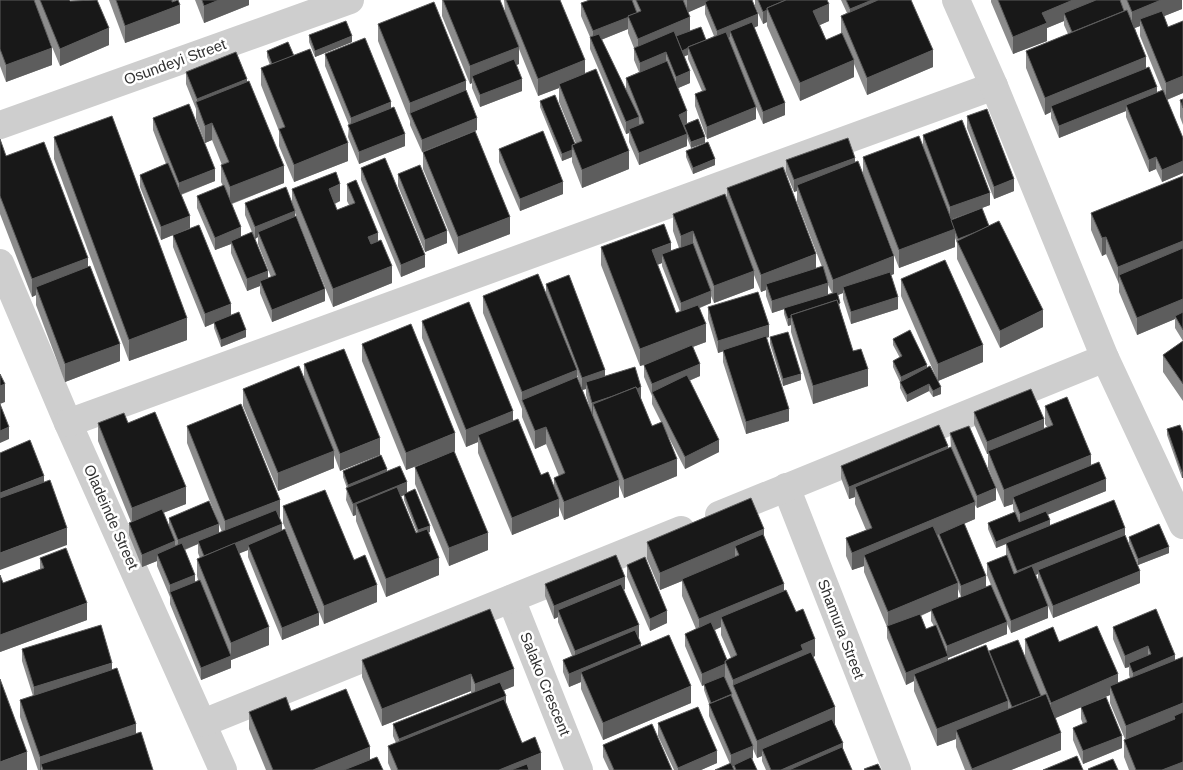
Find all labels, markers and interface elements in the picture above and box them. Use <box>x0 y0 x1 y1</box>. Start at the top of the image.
street label: Osundeyi Street <box>121 35 229 88</box>
street label: Oladeinde Street <box>81 462 142 572</box>
street label: Shamura Street <box>815 577 869 682</box>
street label: Salako Crescent <box>517 630 574 739</box>

